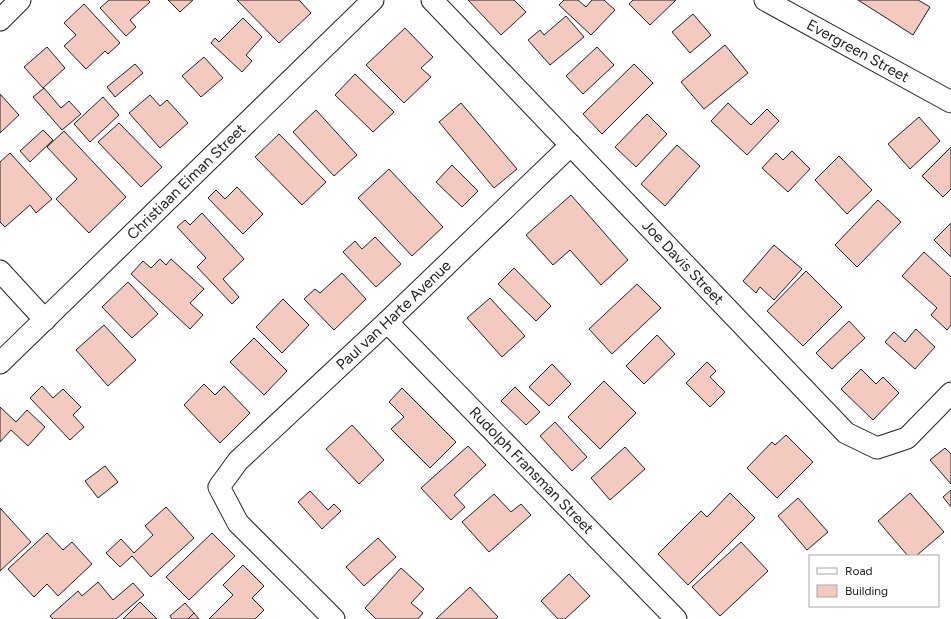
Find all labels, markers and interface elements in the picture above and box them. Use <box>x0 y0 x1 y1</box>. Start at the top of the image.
street label: Evergreen Street <box>804 16 913 86</box>
street label: Christiaan Eiman Street <box>123 120 250 243</box>
street label: Joe Davis Street <box>638 216 728 309</box>
street label: Paul van Harte Avenue <box>333 256 455 374</box>
street label: Rudolph Fransman Street <box>466 403 597 538</box>
legend <box>809 555 939 607</box>
text: Road <box>845 564 873 578</box>
text: Building <box>845 584 888 598</box>

